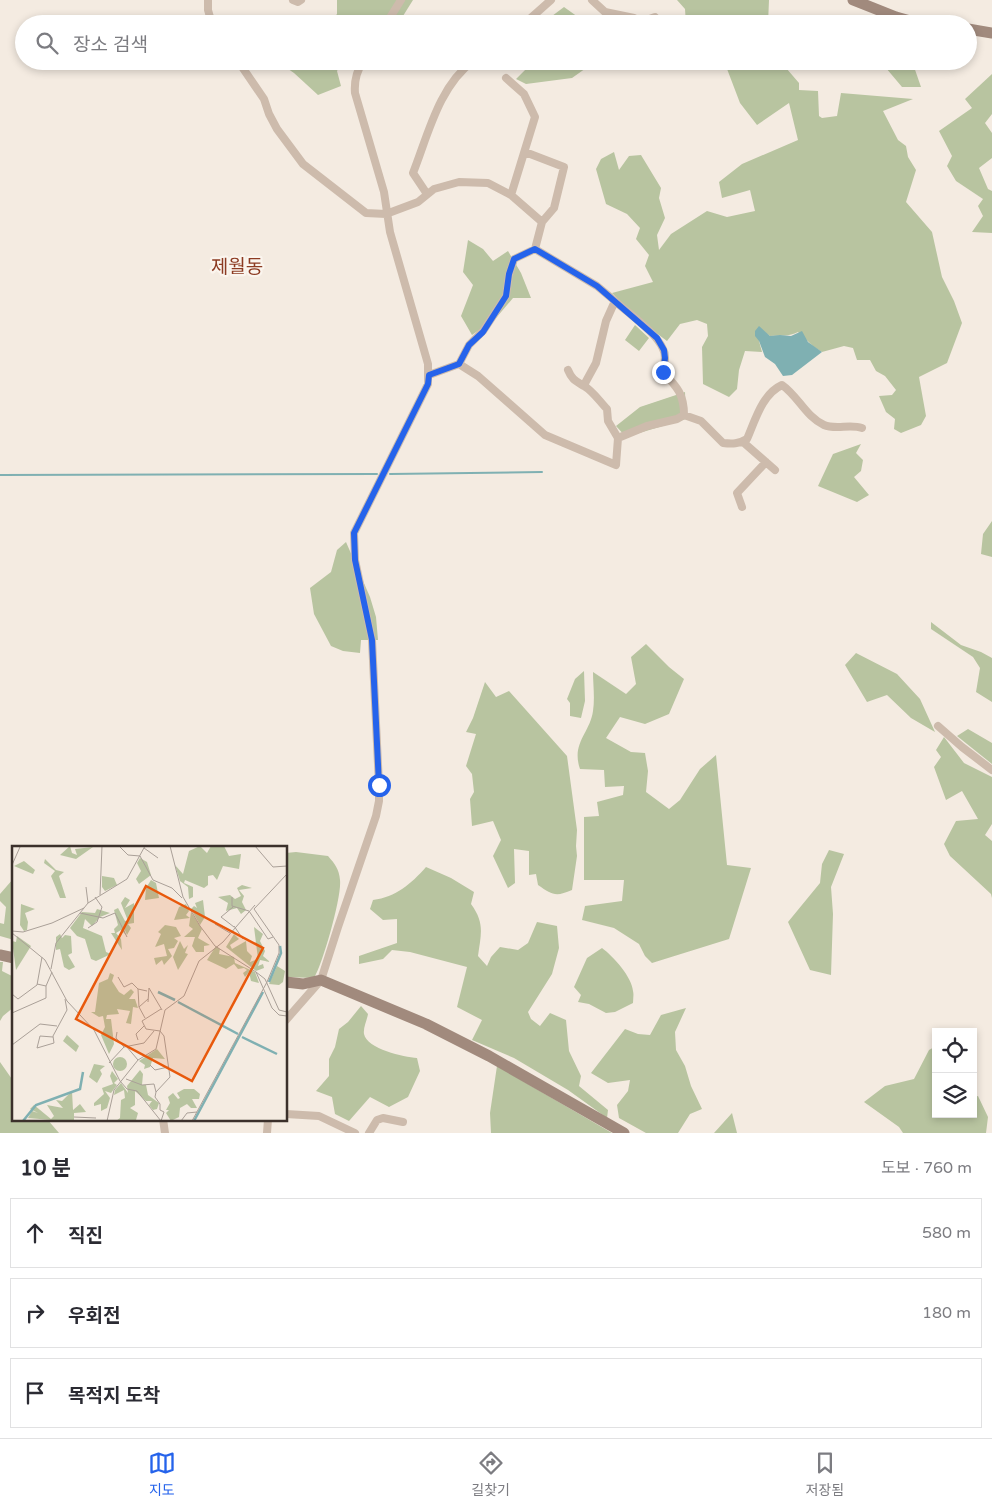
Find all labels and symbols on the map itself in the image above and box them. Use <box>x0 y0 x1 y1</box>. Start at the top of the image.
district label: 제월동 <box>211 256 263 278</box>
route end <box>652 361 675 384</box>
route start <box>368 774 391 797</box>
inset map <box>12 846 288 1120</box>

